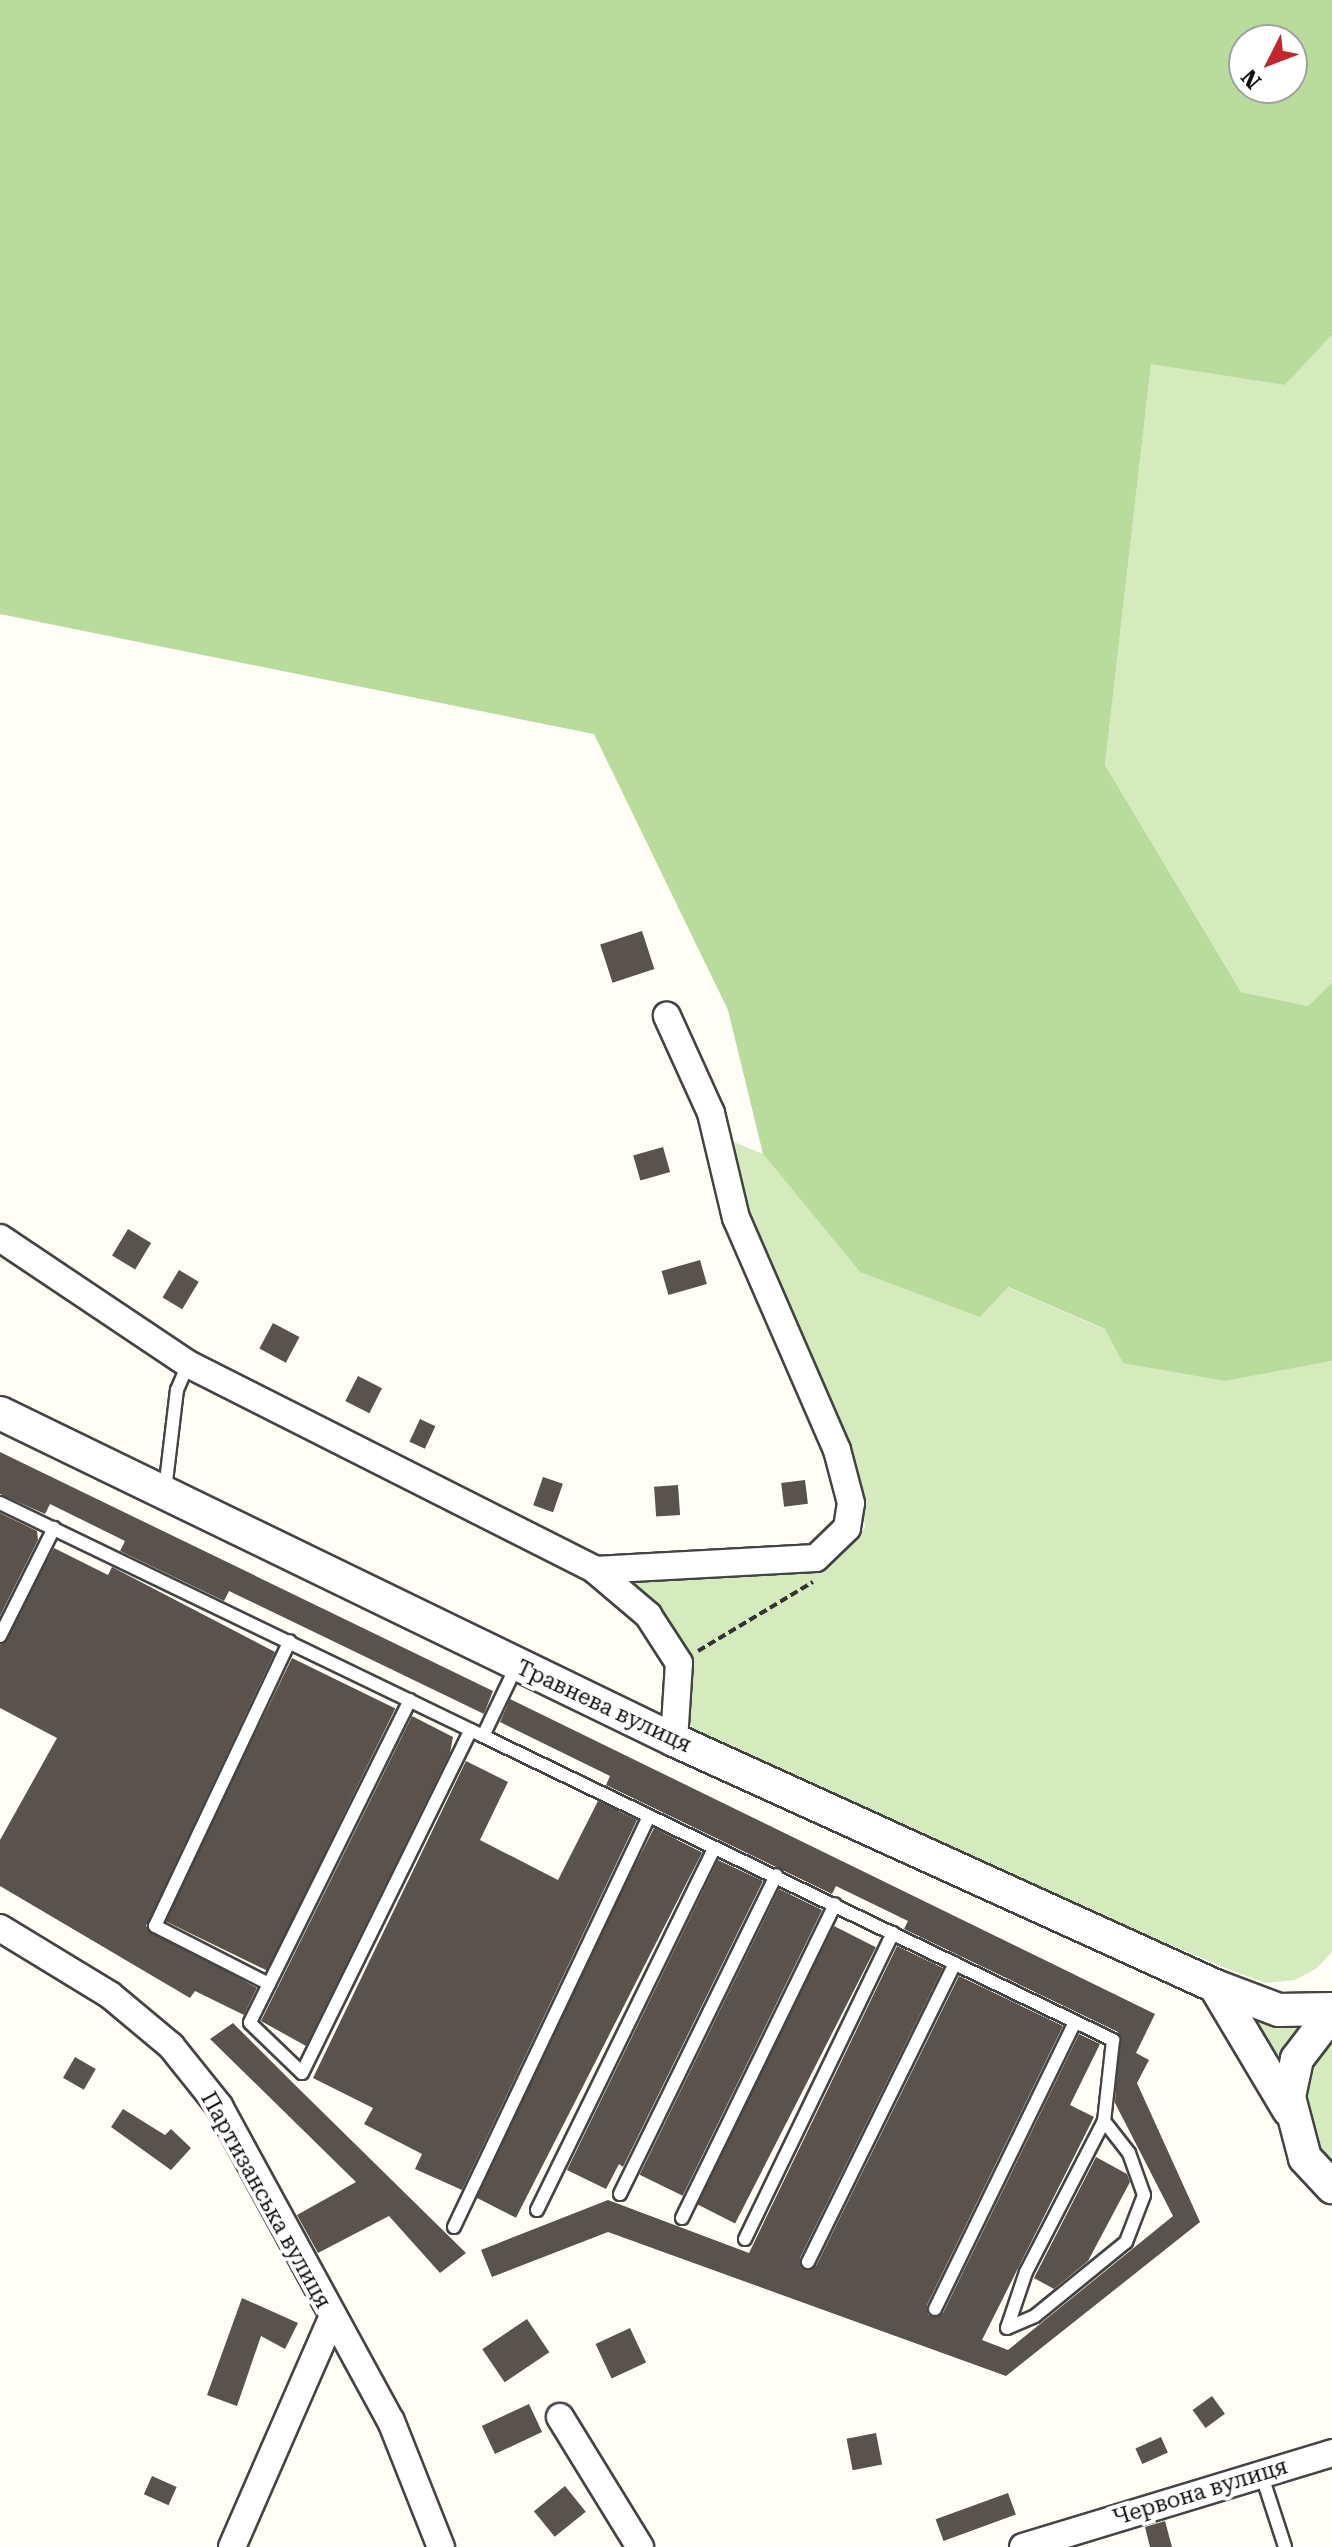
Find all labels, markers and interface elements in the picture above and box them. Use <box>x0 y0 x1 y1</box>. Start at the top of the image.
north arrow <box>1228 24 1308 104</box>
text: N <box>1236 64 1266 94</box>
street label: Травнева вулиця <box>512 1654 696 1758</box>
street label: Партизанська вулиця <box>195 2087 337 2313</box>
street label: Червона вулиця <box>1109 2453 1291 2531</box>

